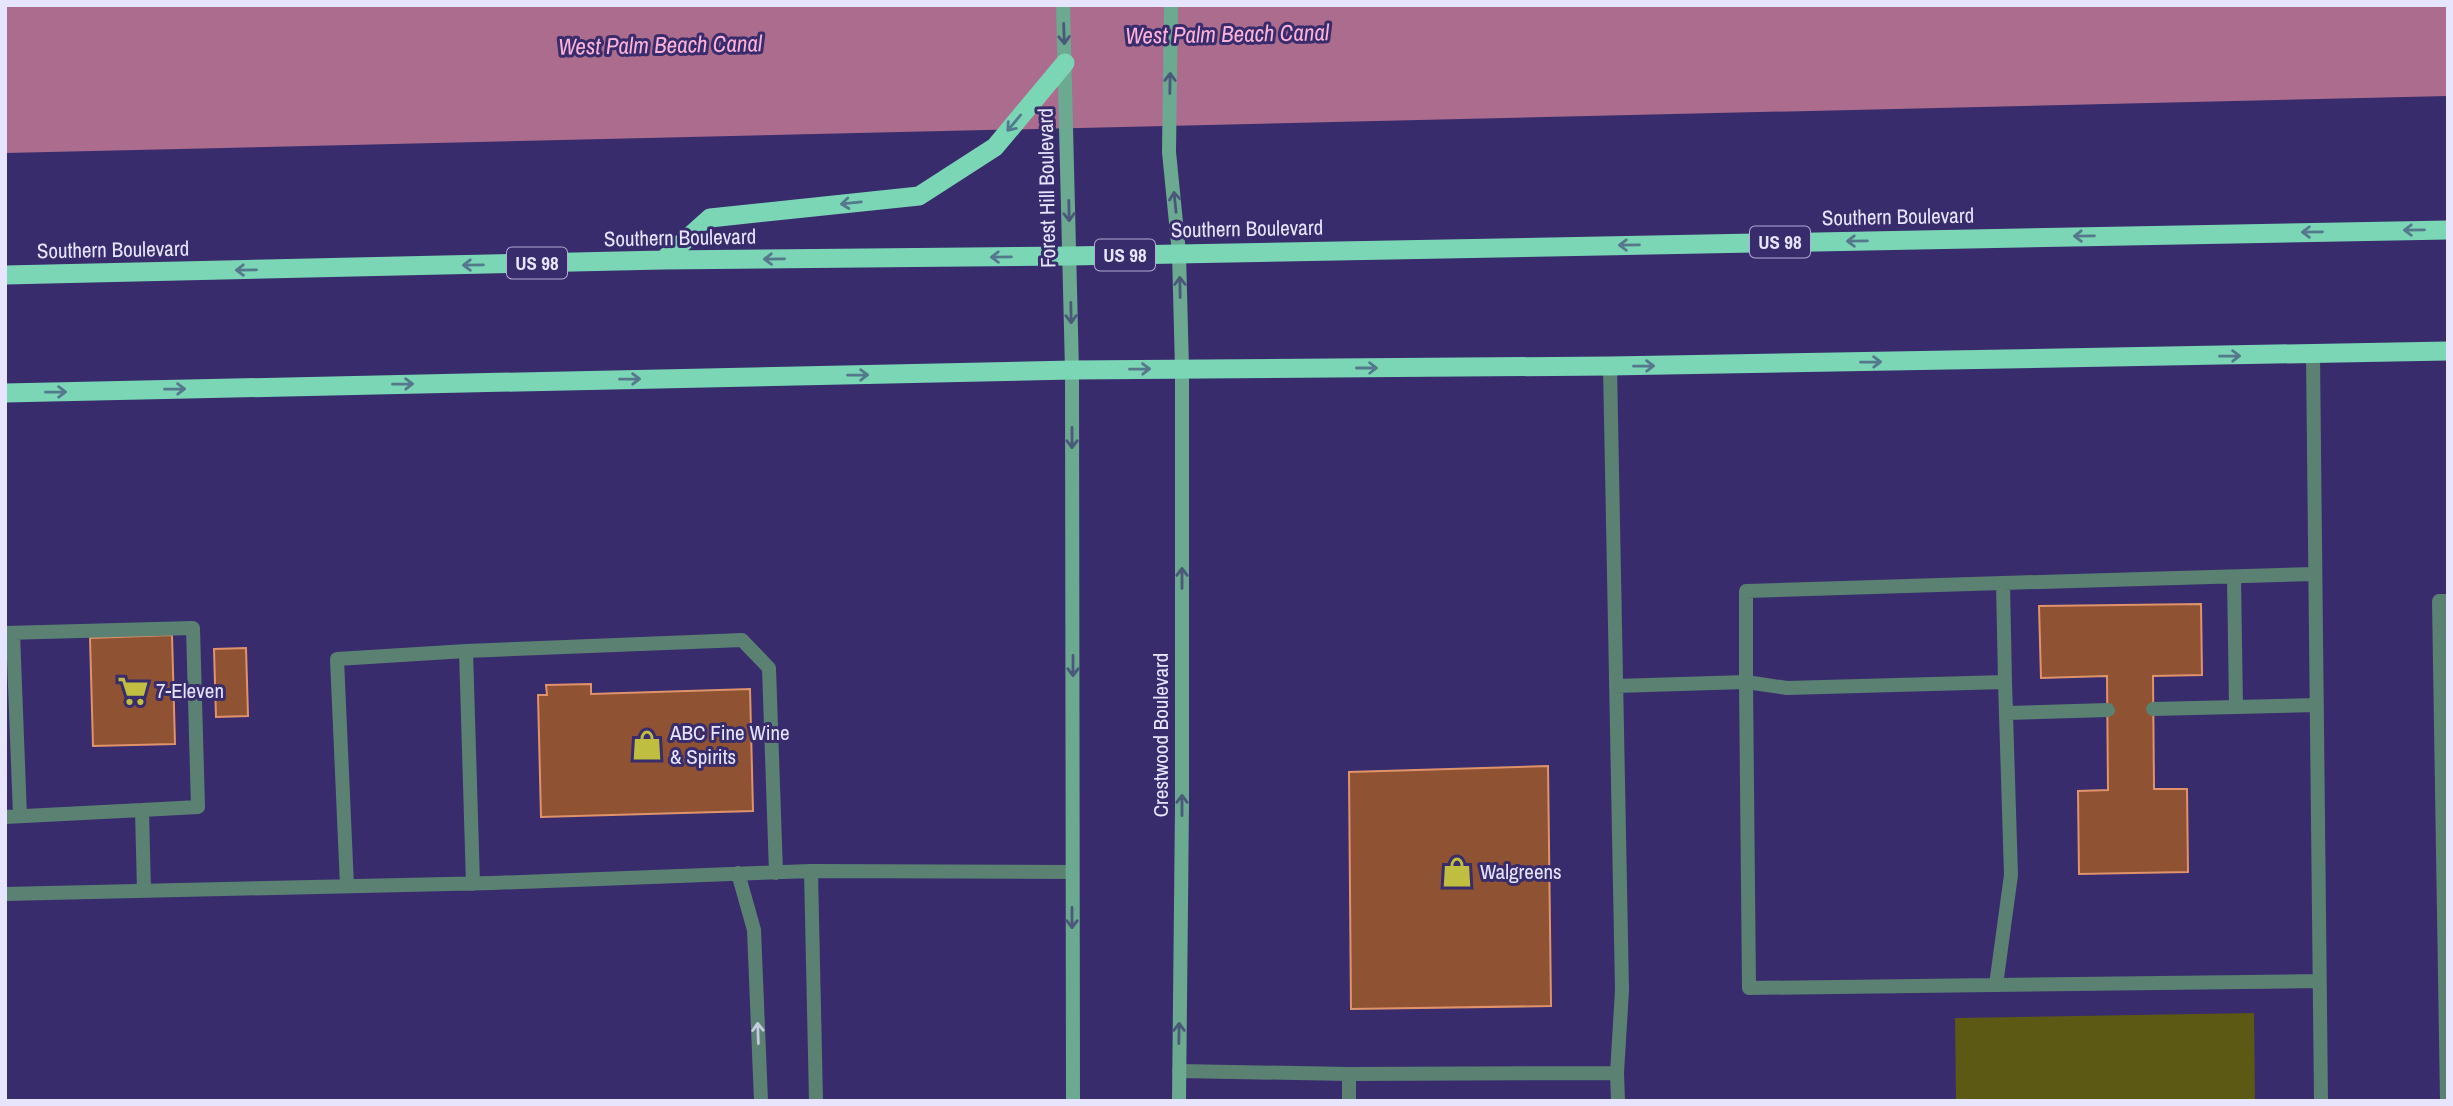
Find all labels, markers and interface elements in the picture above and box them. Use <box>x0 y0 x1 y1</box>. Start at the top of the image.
water label: West Palm Beach Canal <box>1125 16 1330 51</box>
one-way arrow <box>1057 22 1070 45</box>
water label: West Palm Beach Canal <box>558 27 763 62</box>
one-way arrow <box>1163 72 1177 95</box>
street label: Forest Hill Boulevard <box>1031 108 1062 268</box>
one-way arrow <box>1006 114 1022 132</box>
one-way arrow <box>1168 192 1181 214</box>
one-way arrow <box>841 197 863 210</box>
one-way arrow <box>1062 199 1076 222</box>
street label: Southern Boulevard <box>1822 201 1974 232</box>
street label: Southern Boulevard <box>1171 213 1323 244</box>
street label: Southern Boulevard <box>604 222 756 253</box>
one-way arrow <box>2403 223 2426 237</box>
one-way arrow <box>2301 225 2324 239</box>
road number: US 98 <box>1750 226 1810 258</box>
one-way arrow <box>2073 230 2096 243</box>
street label: Southern Boulevard <box>37 234 189 265</box>
one-way arrow <box>1846 234 1869 247</box>
one-way arrow <box>1618 238 1641 252</box>
road number: US 98 <box>1095 240 1155 270</box>
road number: US 98 <box>507 247 567 278</box>
one-way arrow <box>990 250 1013 264</box>
one-way arrow <box>763 252 786 266</box>
one-way arrow <box>462 258 485 271</box>
one-way arrow <box>234 263 257 277</box>
one-way arrow <box>1173 275 1187 298</box>
one-way arrow <box>1064 301 1077 324</box>
one-way arrow <box>2219 350 2242 363</box>
one-way arrow <box>1860 356 1883 369</box>
one-way arrow <box>1632 359 1655 373</box>
one-way arrow <box>1356 361 1379 375</box>
one-way arrow <box>1128 362 1151 376</box>
one-way arrow <box>846 368 869 381</box>
one-way arrow <box>618 373 641 386</box>
one-way arrow <box>391 378 414 391</box>
one-way arrow <box>164 382 187 396</box>
one-way arrow <box>44 385 67 398</box>
one-way arrow <box>1065 427 1079 450</box>
one-way arrow <box>1175 566 1189 589</box>
street label: Crestwood Boulevard <box>1146 653 1175 817</box>
one-way arrow <box>1066 654 1080 677</box>
supermarket icon: 7-Eleven <box>116 674 150 708</box>
place label: 7-Eleven <box>156 676 224 705</box>
place label: ABC Fine Wine & Spirits <box>669 718 790 771</box>
shop icon: ABC Fine Wine & Spirits <box>630 728 664 762</box>
one-way arrow <box>1175 794 1189 817</box>
shop icon: Walgreens <box>1440 855 1474 889</box>
place label: Walgreens <box>1480 857 1562 886</box>
one-way arrow <box>1065 906 1079 929</box>
one-way arrow <box>752 1021 765 1044</box>
one-way arrow <box>1173 1021 1186 1044</box>

